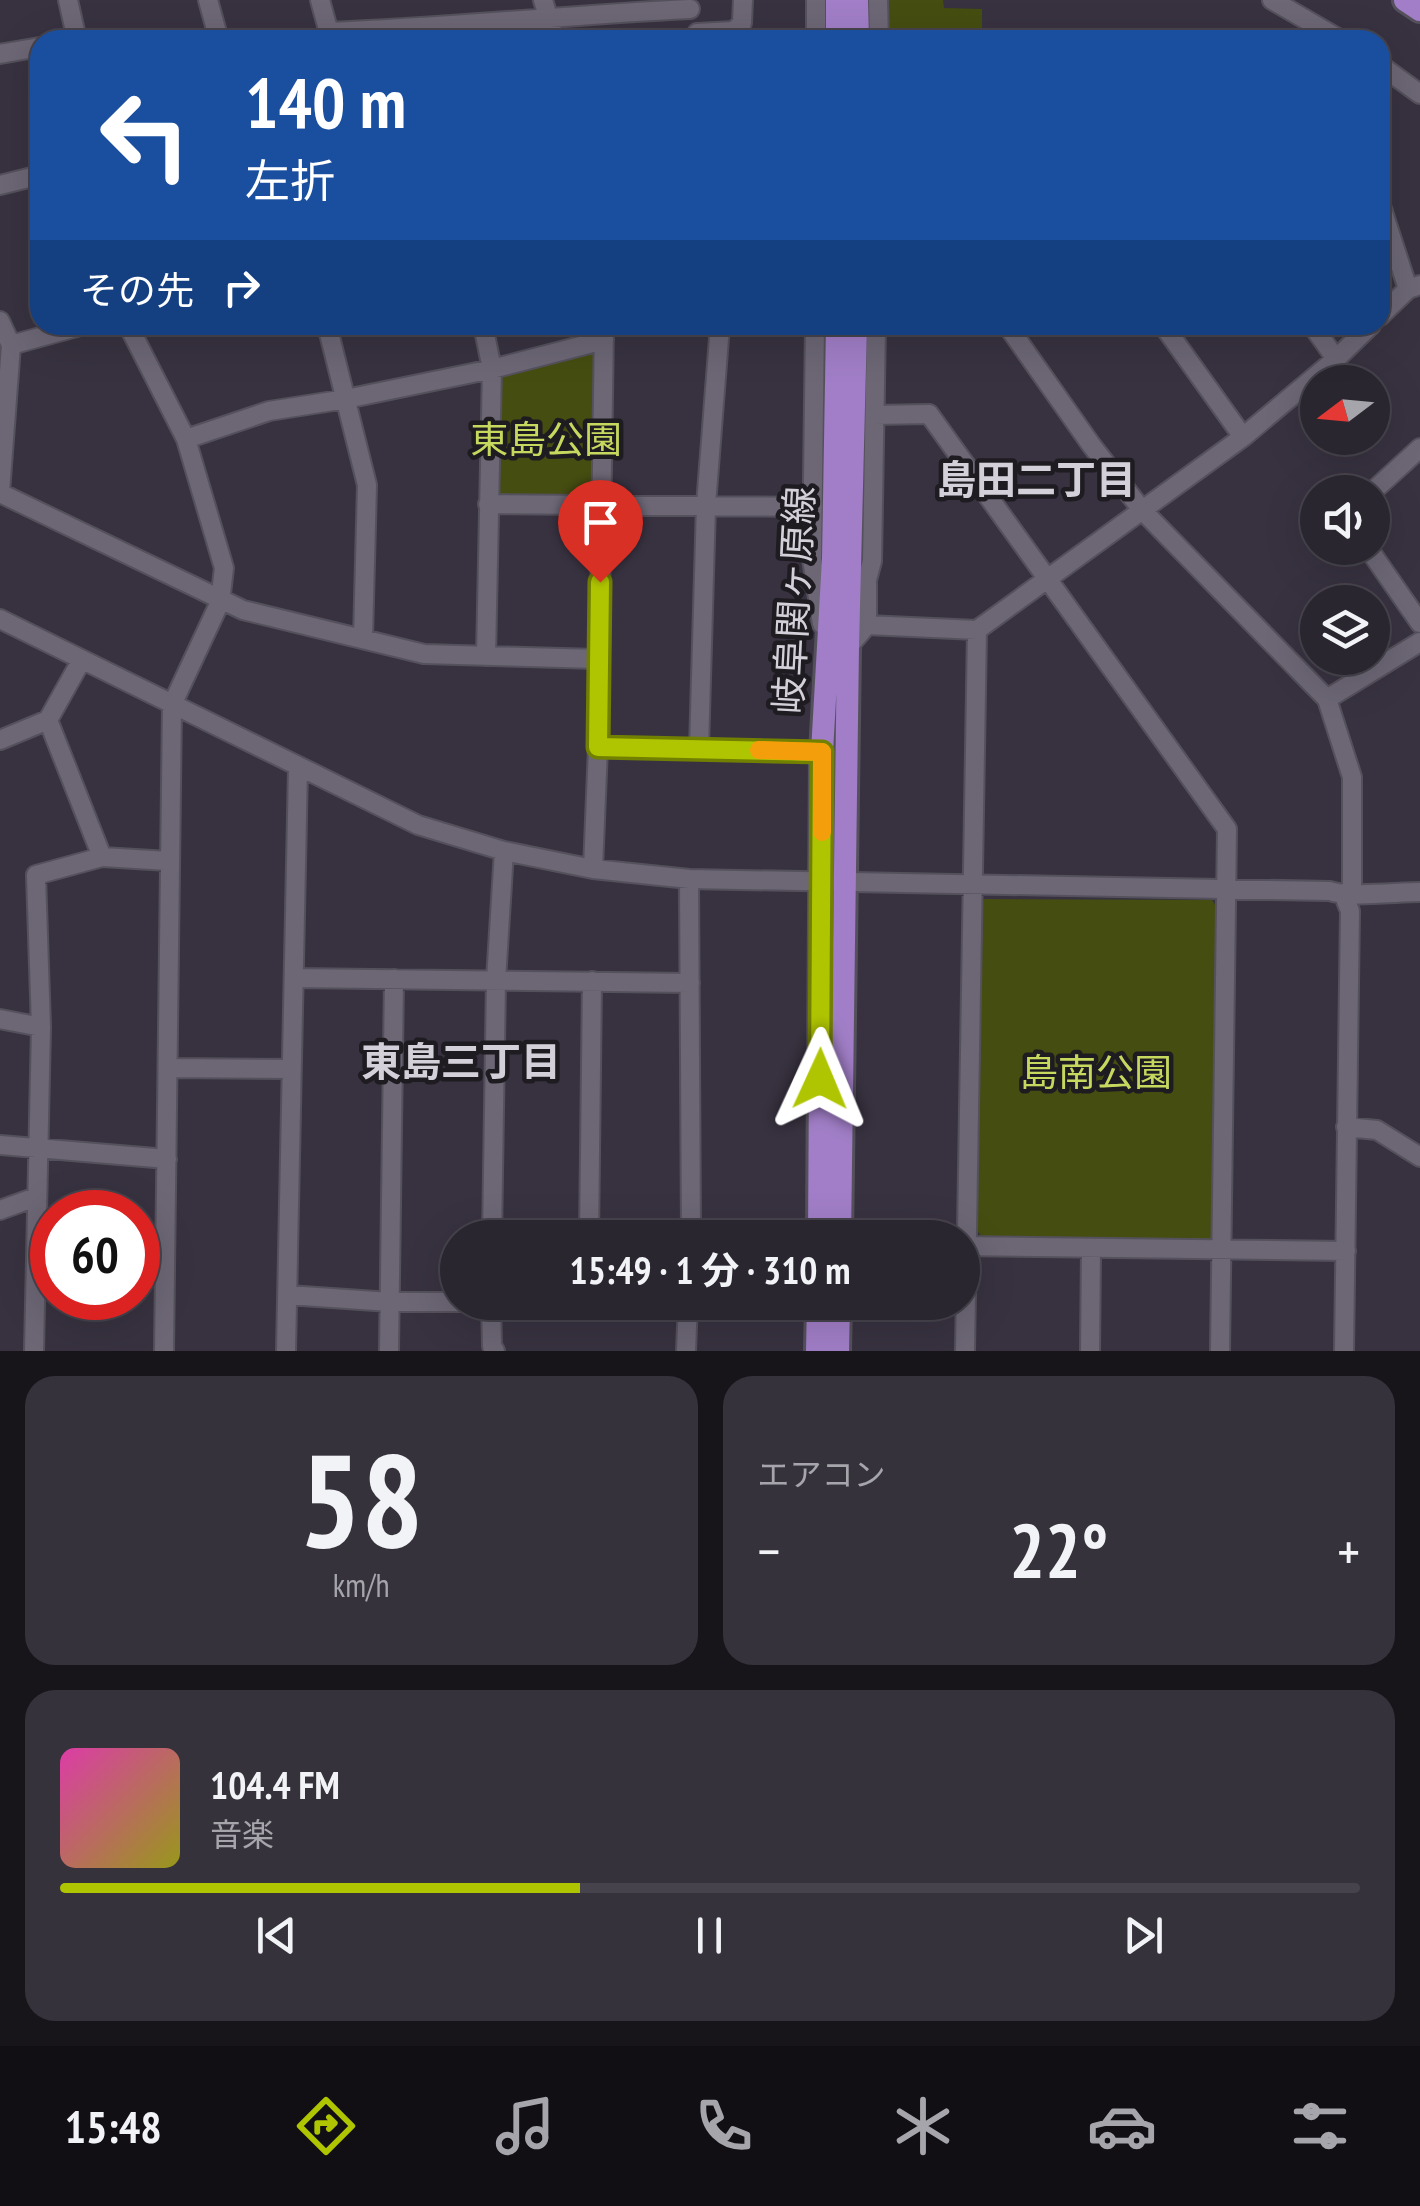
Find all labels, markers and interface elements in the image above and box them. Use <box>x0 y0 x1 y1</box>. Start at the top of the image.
text: 140 m <box>245 57 406 147</box>
icon: left <box>80 70 210 200</box>
text: 左折 <box>245 151 335 209</box>
icon: right <box>214 260 269 315</box>
text: その先 <box>80 265 194 314</box>
north arrow <box>1300 365 1390 455</box>
map controls <box>1300 365 1390 675</box>
park label: 東島公園 <box>470 414 622 463</box>
district label: 島田二丁目 <box>936 453 1136 505</box>
button: sound <box>1300 475 1390 565</box>
pin <box>558 480 643 583</box>
street label: 岐阜関ヶ原線 <box>763 485 823 715</box>
icon: arrive <box>573 495 628 550</box>
button: layers <box>1300 585 1390 675</box>
position arrow <box>768 1027 872 1131</box>
district label: 東島三丁目 <box>361 1035 561 1087</box>
park label: 島南公園 <box>1020 1047 1172 1096</box>
speed limit sign: 60 <box>30 1190 160 1320</box>
text: 15:49 · 1 分 · 310 m <box>570 1245 850 1294</box>
text: 58 <box>299 1415 423 1583</box>
text: エアコン <box>758 1453 886 1495</box>
text: 22° <box>1009 1502 1108 1599</box>
text: − <box>758 1515 780 1586</box>
text: + <box>1337 1515 1360 1586</box>
text: km/h <box>333 1564 390 1606</box>
text: 104.4 FM <box>210 1760 340 1809</box>
text: 音楽 <box>210 1813 274 1855</box>
icon: previous <box>249 1908 304 1963</box>
icon: pause <box>682 1908 737 1963</box>
icon: next <box>1116 1908 1171 1963</box>
icon: directions <box>291 2091 361 2161</box>
icon: music <box>490 2091 560 2161</box>
icon: phone <box>689 2091 759 2161</box>
icon: climate <box>888 2091 958 2161</box>
icon: car <box>1087 2091 1157 2161</box>
icon: filters <box>1285 2091 1355 2161</box>
text: 15:48 <box>64 2097 162 2155</box>

